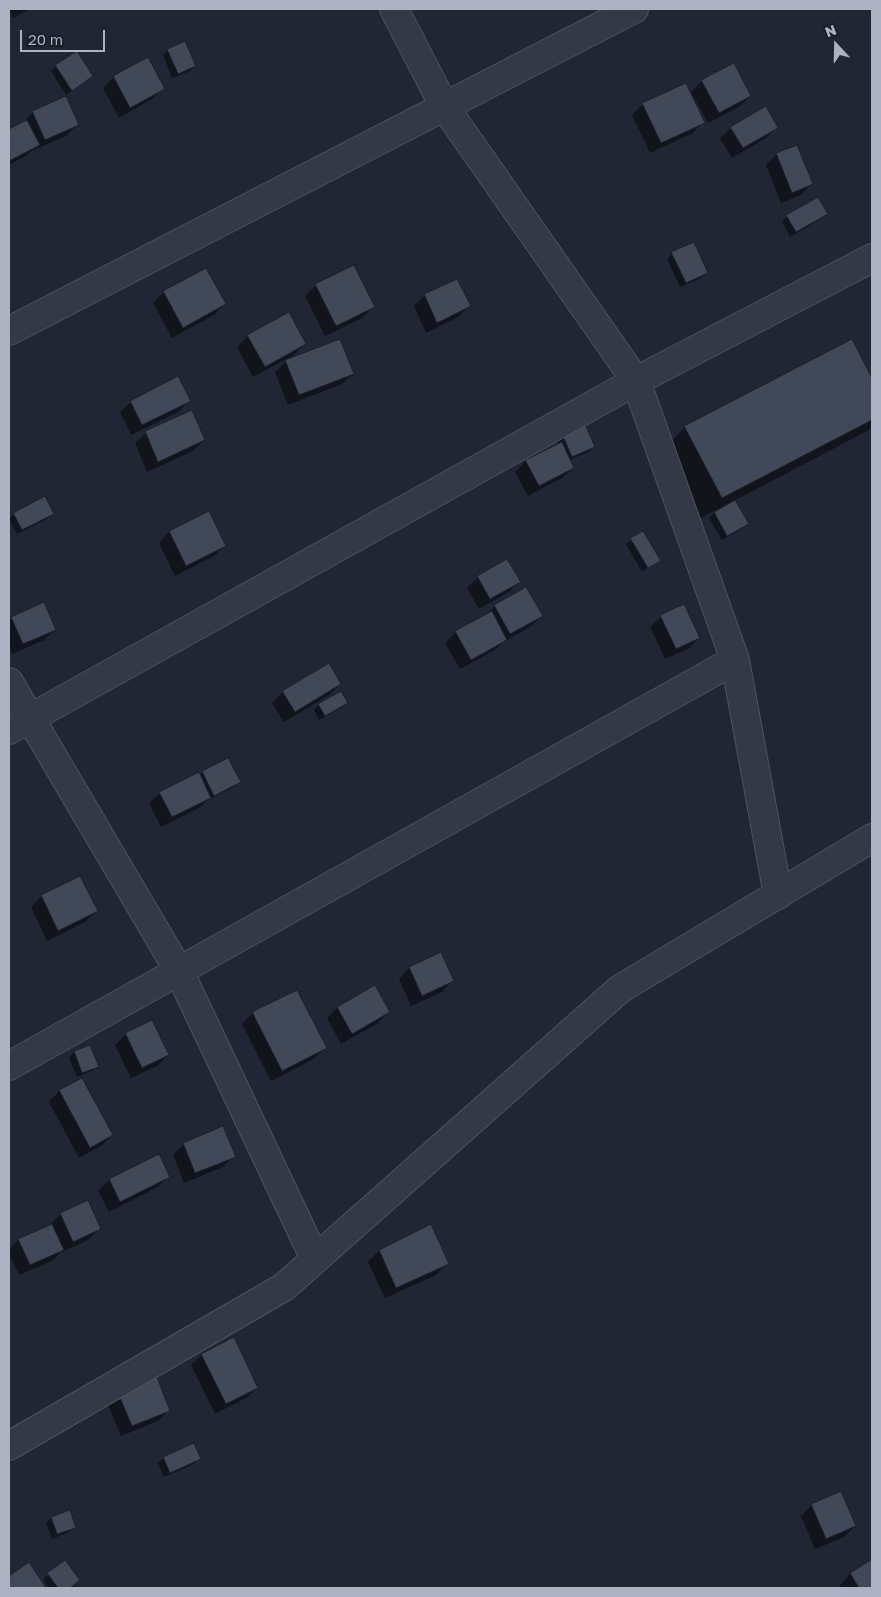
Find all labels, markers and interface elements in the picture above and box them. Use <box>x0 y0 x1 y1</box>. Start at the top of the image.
scale bar <box>22 20 108 52</box>
north arrow <box>811 20 861 70</box>
text: N <box>822 21 838 40</box>
text: 20 m <box>28 30 63 48</box>

